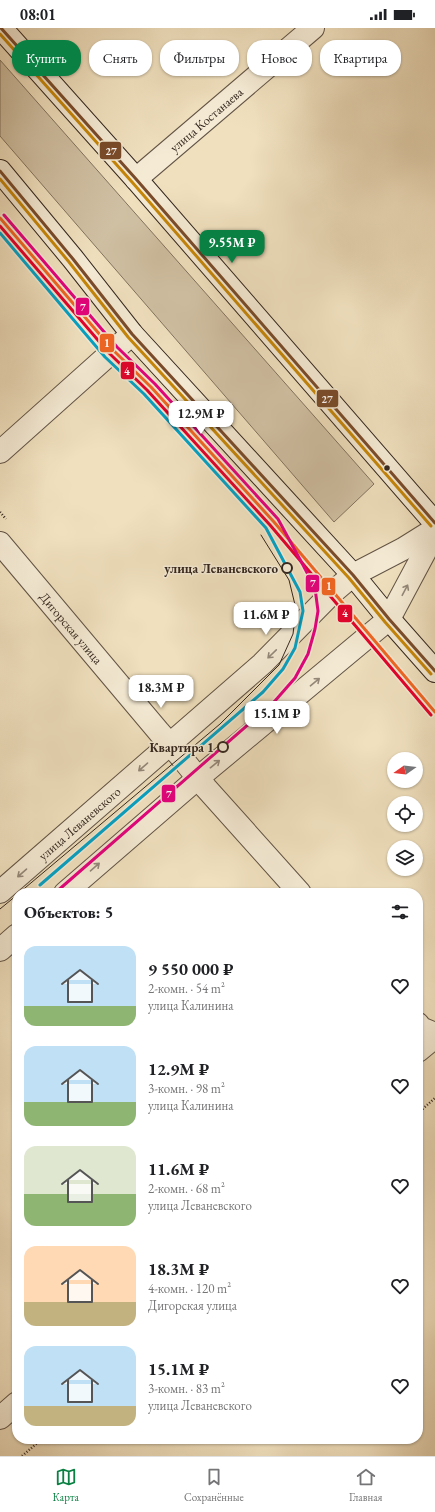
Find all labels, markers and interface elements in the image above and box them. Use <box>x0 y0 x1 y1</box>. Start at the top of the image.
text: 08:01 <box>20 5 56 24</box>
chip: Купить <box>12 40 81 76</box>
chip: Снять <box>89 40 152 76</box>
chip: Фильтры <box>160 40 239 76</box>
chip: Новое <box>247 40 312 76</box>
chip: Квартира <box>320 40 401 76</box>
street label: улица Костанаева <box>166 83 247 155</box>
line badge: 27 <box>99 141 122 160</box>
text: 27 <box>105 144 117 158</box>
pin: 9.55M ₽ <box>195 230 269 264</box>
text: 9.55M ₽ <box>209 234 255 251</box>
line badge: 7 <box>75 297 90 316</box>
text: 7 <box>80 300 86 314</box>
line badge: 1 <box>99 333 115 353</box>
text: 1 <box>104 336 110 350</box>
line badge: 4 <box>120 361 135 380</box>
text: 4 <box>124 364 130 378</box>
line badge: 27 <box>316 389 339 408</box>
text: 27 <box>321 392 333 406</box>
pin: 12.9M ₽ <box>164 401 238 435</box>
text: 12.9M ₽ <box>178 405 224 422</box>
unlabelled marker <box>382 463 392 473</box>
place label: улица Леваневского <box>164 560 278 577</box>
marker: улица Леваневского <box>281 562 293 574</box>
line badge: 7 <box>305 574 320 593</box>
text: 7 <box>310 576 316 590</box>
line badge: 1 <box>321 577 336 596</box>
text: 1 <box>326 579 332 593</box>
one-way arrow <box>401 584 409 596</box>
street label: Дигорская улица <box>36 588 107 668</box>
pin: 11.6M ₽ <box>229 602 303 636</box>
line badge: 4 <box>337 604 353 623</box>
text: 11.6M ₽ <box>243 606 289 623</box>
text: 4 <box>342 606 348 620</box>
one-way arrow <box>267 649 277 658</box>
pin: 18.3M ₽ <box>124 675 198 709</box>
one-way arrow <box>310 677 320 686</box>
text: 18.3M ₽ <box>138 679 184 696</box>
pin: 15.1M ₽ <box>240 701 314 735</box>
text: 15.1M ₽ <box>254 705 300 722</box>
place label: Квартира 1 <box>149 739 214 756</box>
marker: Квартира 1 <box>217 741 229 753</box>
north arrow <box>387 752 423 788</box>
map controls <box>387 752 423 876</box>
one-way arrow <box>209 760 220 769</box>
one-way arrow <box>138 763 148 772</box>
street label: улица Леваневского <box>34 783 124 864</box>
line badge: 7 <box>161 784 176 803</box>
text: 7 <box>166 787 172 801</box>
button: locate <box>387 796 423 832</box>
button: layers <box>387 840 423 876</box>
one-way arrow <box>90 863 100 872</box>
one-way arrow <box>17 868 27 877</box>
text: Объектов: 5 <box>24 901 114 923</box>
icon: filters <box>389 901 411 923</box>
text: 9 550 000 ₽ <box>148 958 234 980</box>
icon: home <box>56 962 104 1010</box>
icon: heart <box>389 975 411 997</box>
text: 2-комн. · 54 m² <box>148 980 225 997</box>
text: улица Калинина <box>148 997 233 1014</box>
text: 12.9M ₽ <box>148 1058 209 1080</box>
icon: home <box>56 1062 104 1110</box>
icon: heart <box>389 1075 411 1097</box>
text: 3-комн. · 98 m² <box>148 1080 225 1097</box>
text: улица Калинина <box>148 1097 233 1114</box>
text: 11.6M ₽ <box>148 1158 209 1180</box>
icon: home <box>56 1162 104 1210</box>
icon: heart <box>389 1175 411 1197</box>
text: 2-комн. · 68 m² <box>148 1180 225 1197</box>
text: улица Леваневского <box>148 1197 252 1214</box>
text: 18.3M ₽ <box>148 1258 209 1280</box>
icon: home <box>56 1262 104 1310</box>
icon: heart <box>389 1275 411 1297</box>
text: 4-комн. · 120 m² <box>148 1280 231 1297</box>
text: Дигорская улица <box>148 1297 237 1314</box>
text: 15.1M ₽ <box>148 1358 209 1380</box>
icon: home <box>56 1362 104 1410</box>
icon: heart <box>389 1375 411 1397</box>
text: 3-комн. · 83 m² <box>148 1380 225 1397</box>
text: улица Леваневского <box>148 1397 252 1414</box>
tab: Карта <box>53 1466 79 1504</box>
tab: Сохранённые <box>184 1466 244 1504</box>
tab: Главная <box>349 1466 382 1504</box>

